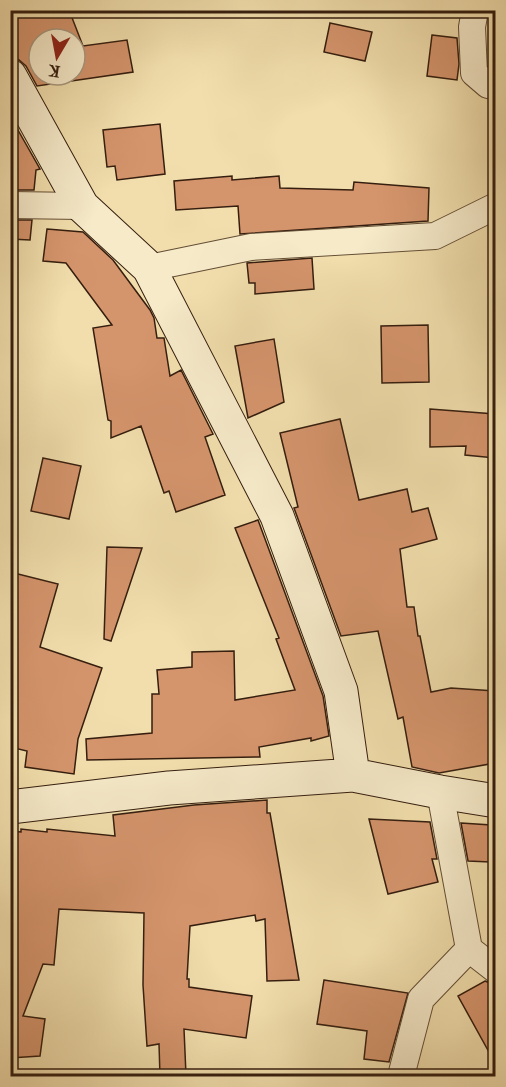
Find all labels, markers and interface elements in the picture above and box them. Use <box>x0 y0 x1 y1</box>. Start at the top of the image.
north arrow <box>27 27 87 87</box>
text: K <box>47 61 62 82</box>

